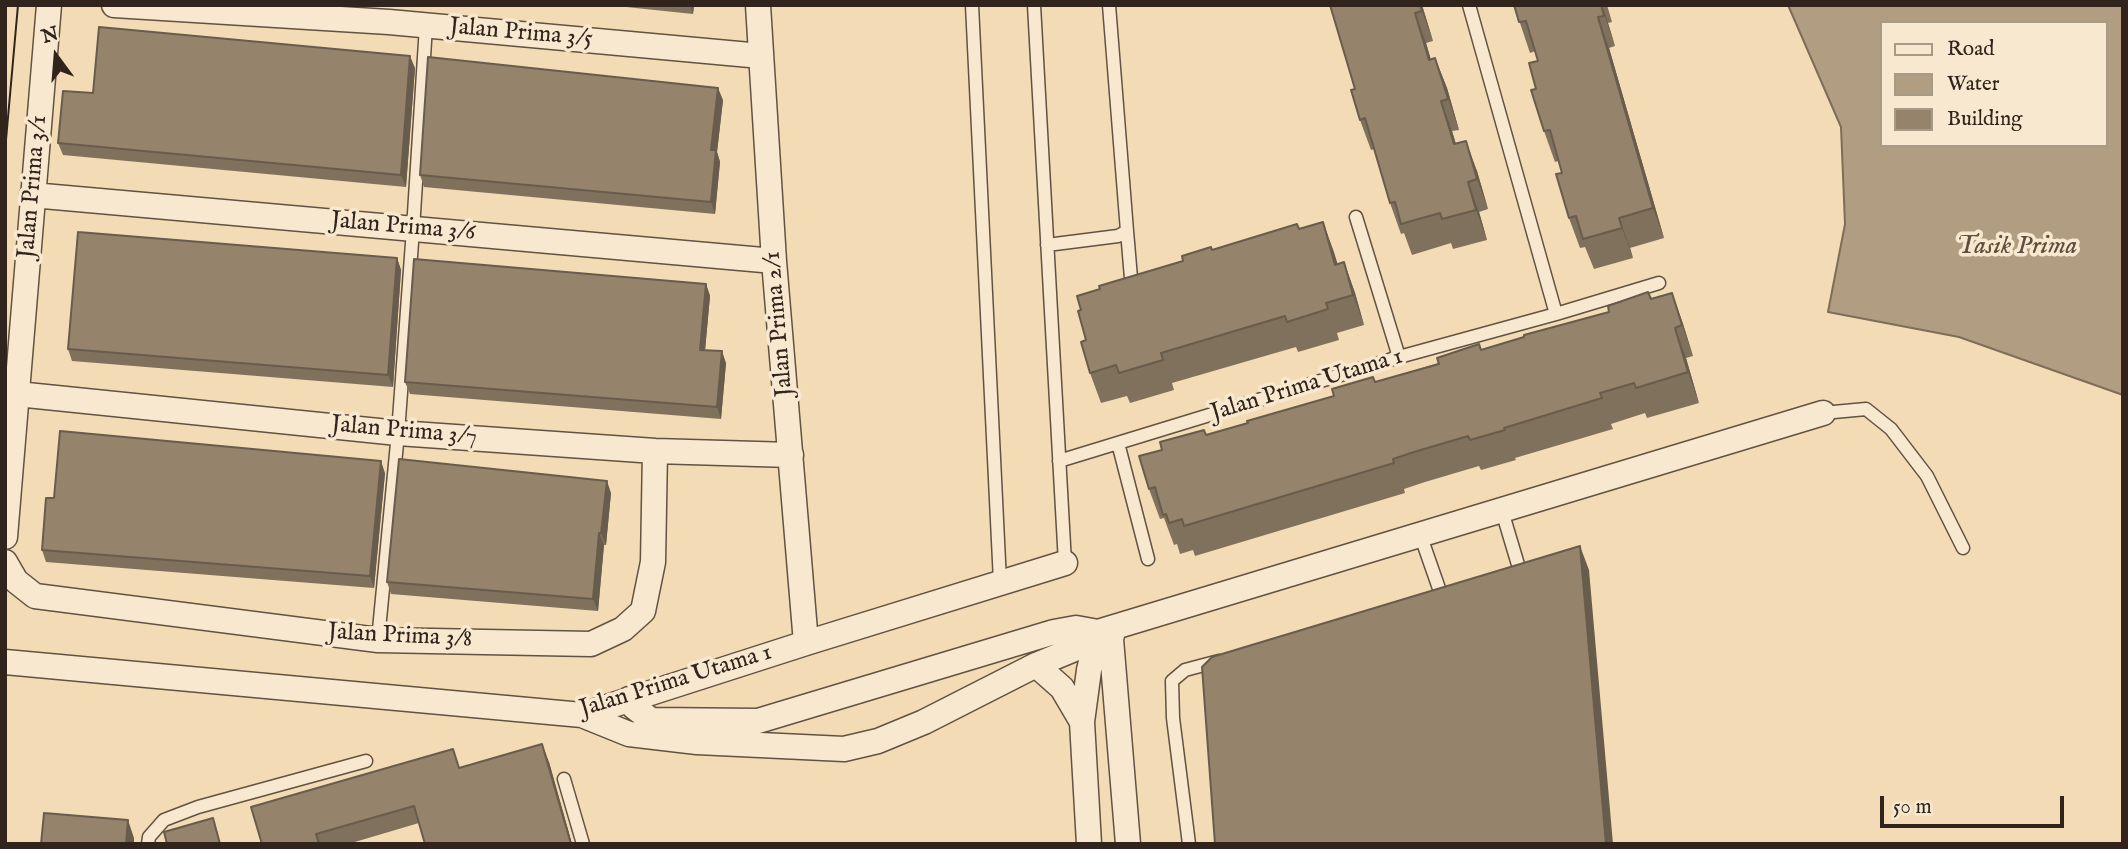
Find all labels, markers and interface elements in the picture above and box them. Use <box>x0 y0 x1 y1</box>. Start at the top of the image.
street label: Jalan Prima 3/5 <box>448 13 594 55</box>
north arrow <box>21 21 91 91</box>
legend <box>1880 21 2107 147</box>
text: N <box>39 22 61 50</box>
text: Road <box>1947 36 1994 63</box>
text: Water <box>1947 71 1999 98</box>
text: Building <box>1947 106 2022 133</box>
street label: Jalan Prima 3/1 <box>13 114 55 260</box>
street label: Jalan Prima 3/6 <box>330 207 476 249</box>
water label: Tasik Prima <box>1957 232 2077 264</box>
street label: Jalan Prima 2/1 <box>759 250 801 398</box>
street label: Jalan Prima Utama 1 <box>1208 343 1406 429</box>
street label: Jalan Prima 3/7 <box>330 411 478 453</box>
street label: Jalan Prima 3/8 <box>327 619 473 655</box>
street label: Jalan Prima Utama 1 <box>577 639 775 725</box>
scale bar <box>1883 782 2067 826</box>
text: 50 m <box>1893 794 1932 821</box>

